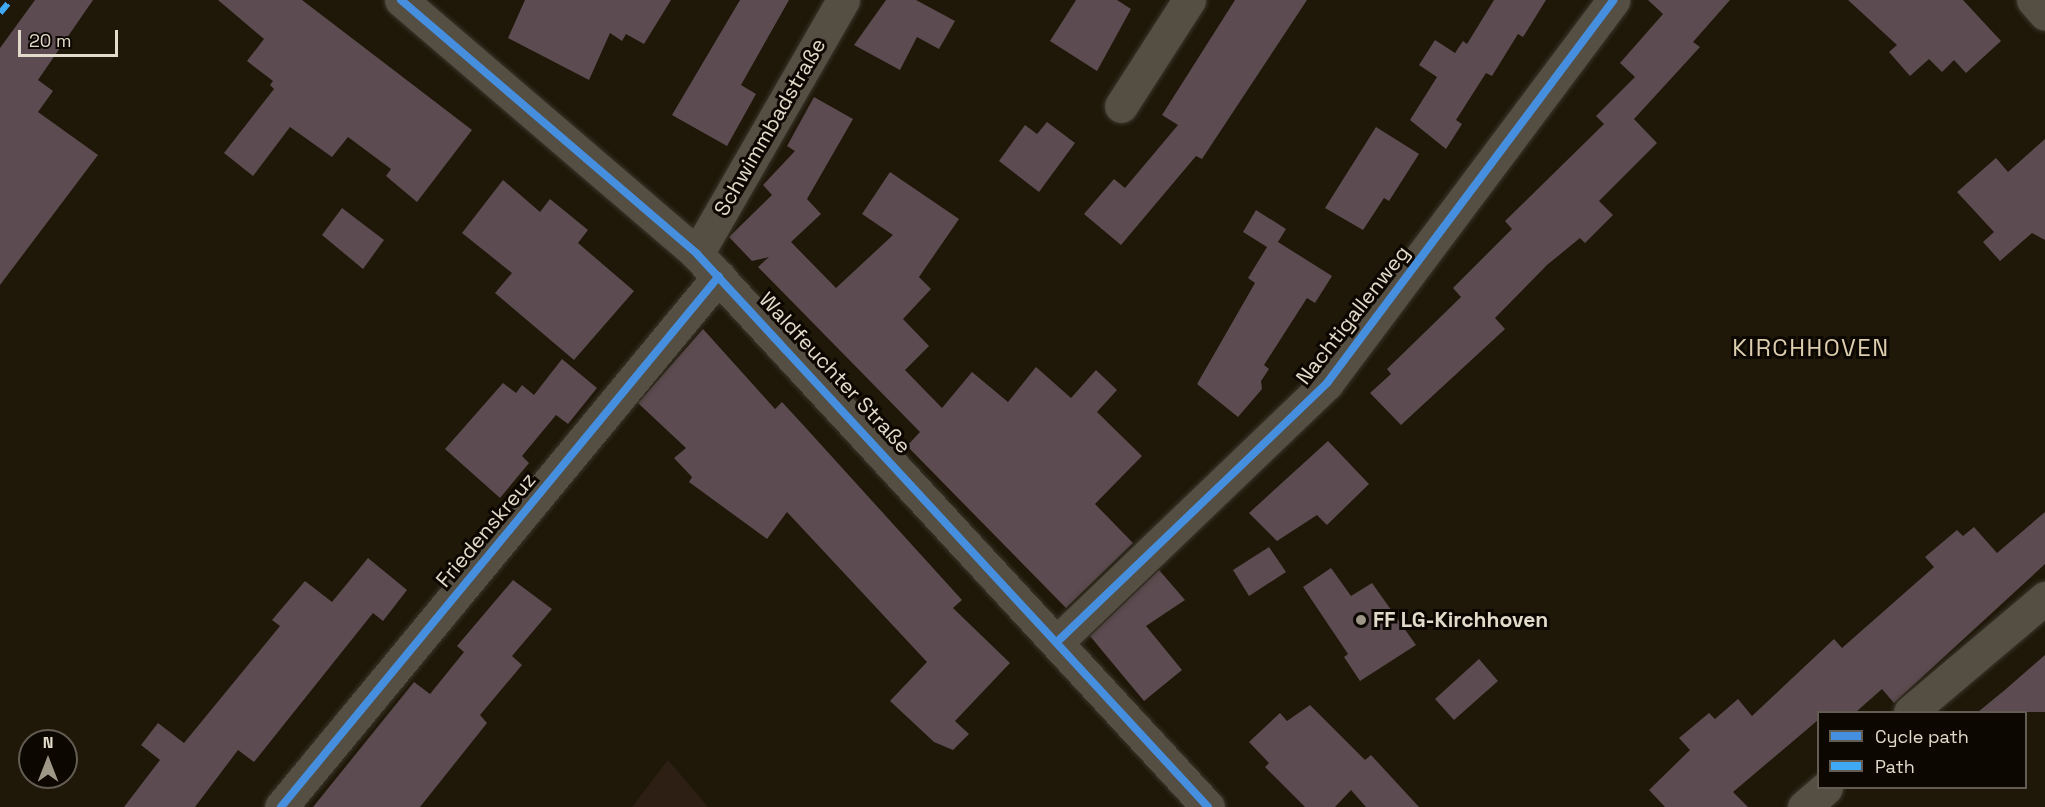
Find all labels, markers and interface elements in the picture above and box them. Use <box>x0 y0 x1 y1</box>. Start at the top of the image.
scale bar <box>21 18 122 56</box>
text: 20 m <box>29 29 72 52</box>
street label: Schwimmbadstraße <box>709 34 831 220</box>
street label: Nachtigallenweg <box>1291 241 1415 389</box>
street label: Waldfeuchter Straße <box>754 287 916 459</box>
district label: KIRCHHOVEN <box>1732 334 1890 362</box>
street label: Friedenskreuz <box>431 468 541 592</box>
place label: FF LG-Kirchhoven <box>1373 607 1548 633</box>
marker: FF LG-Kirchhoven <box>1354 613 1368 627</box>
legend <box>1817 711 2027 789</box>
text: Cycle path <box>1875 725 1969 748</box>
north arrow <box>18 729 78 789</box>
text: N <box>43 732 53 753</box>
text: Path <box>1875 755 1915 778</box>

